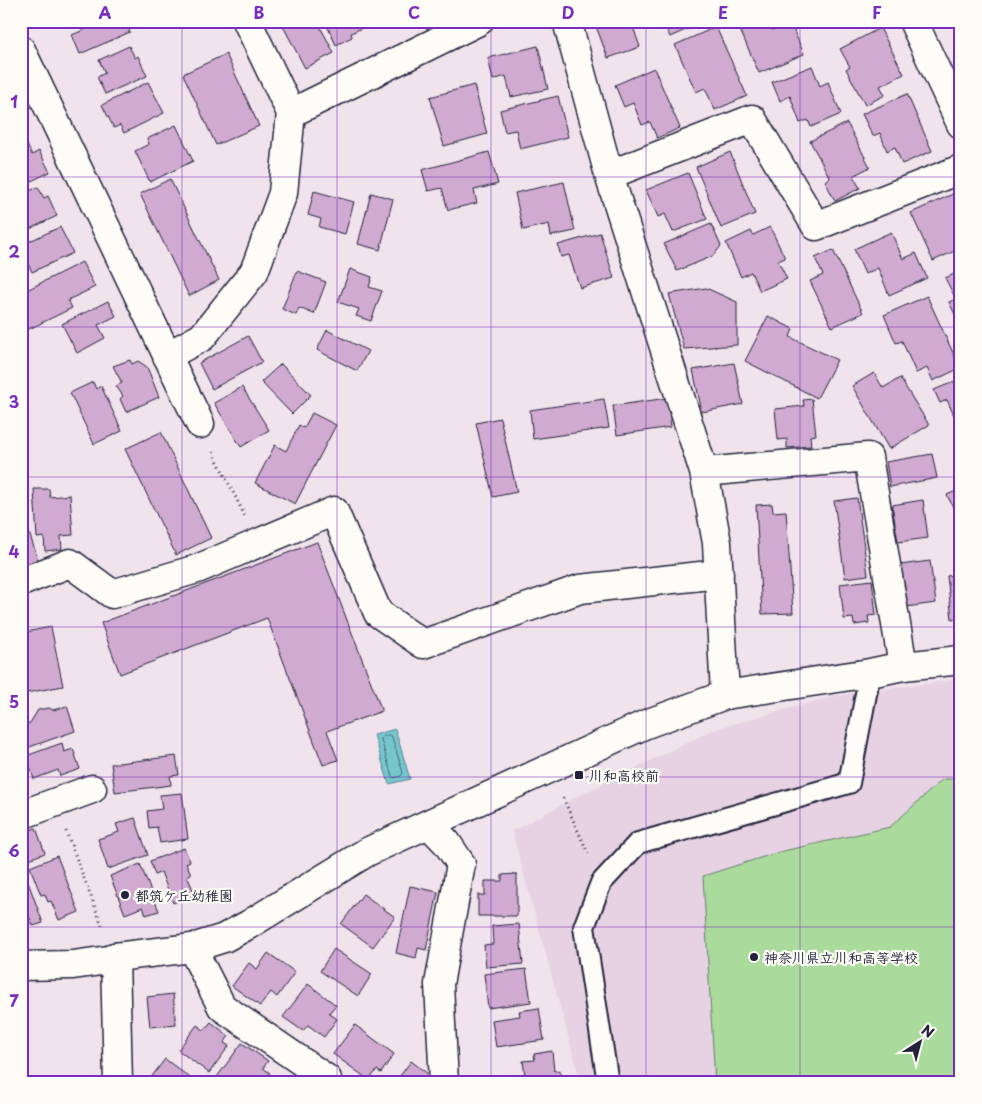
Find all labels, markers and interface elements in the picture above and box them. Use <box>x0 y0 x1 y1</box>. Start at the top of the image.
text: A <box>99 0 112 24</box>
text: B <box>254 0 265 24</box>
text: C <box>408 0 420 24</box>
text: D <box>562 0 574 24</box>
text: E <box>718 0 728 24</box>
text: F <box>872 0 882 24</box>
text: 1 <box>10 89 18 113</box>
text: 2 <box>8 239 20 263</box>
text: 3 <box>9 389 19 413</box>
text: 4 <box>9 539 20 563</box>
text: 5 <box>9 689 19 713</box>
place label: 川和高校前 <box>589 765 659 786</box>
marker: 川和高校前 <box>573 769 585 781</box>
text: 6 <box>8 838 20 862</box>
place label: 都筑ケ丘幼稚園 <box>135 885 233 906</box>
marker: 都筑ケ丘幼稚園 <box>119 889 131 901</box>
place label: 神奈川県立川和高等学校 <box>764 947 918 968</box>
marker: 神奈川県立川和高等学校 <box>748 951 760 963</box>
text: 7 <box>9 988 19 1012</box>
north arrow <box>894 1016 944 1066</box>
text: N <box>917 1019 939 1043</box>

